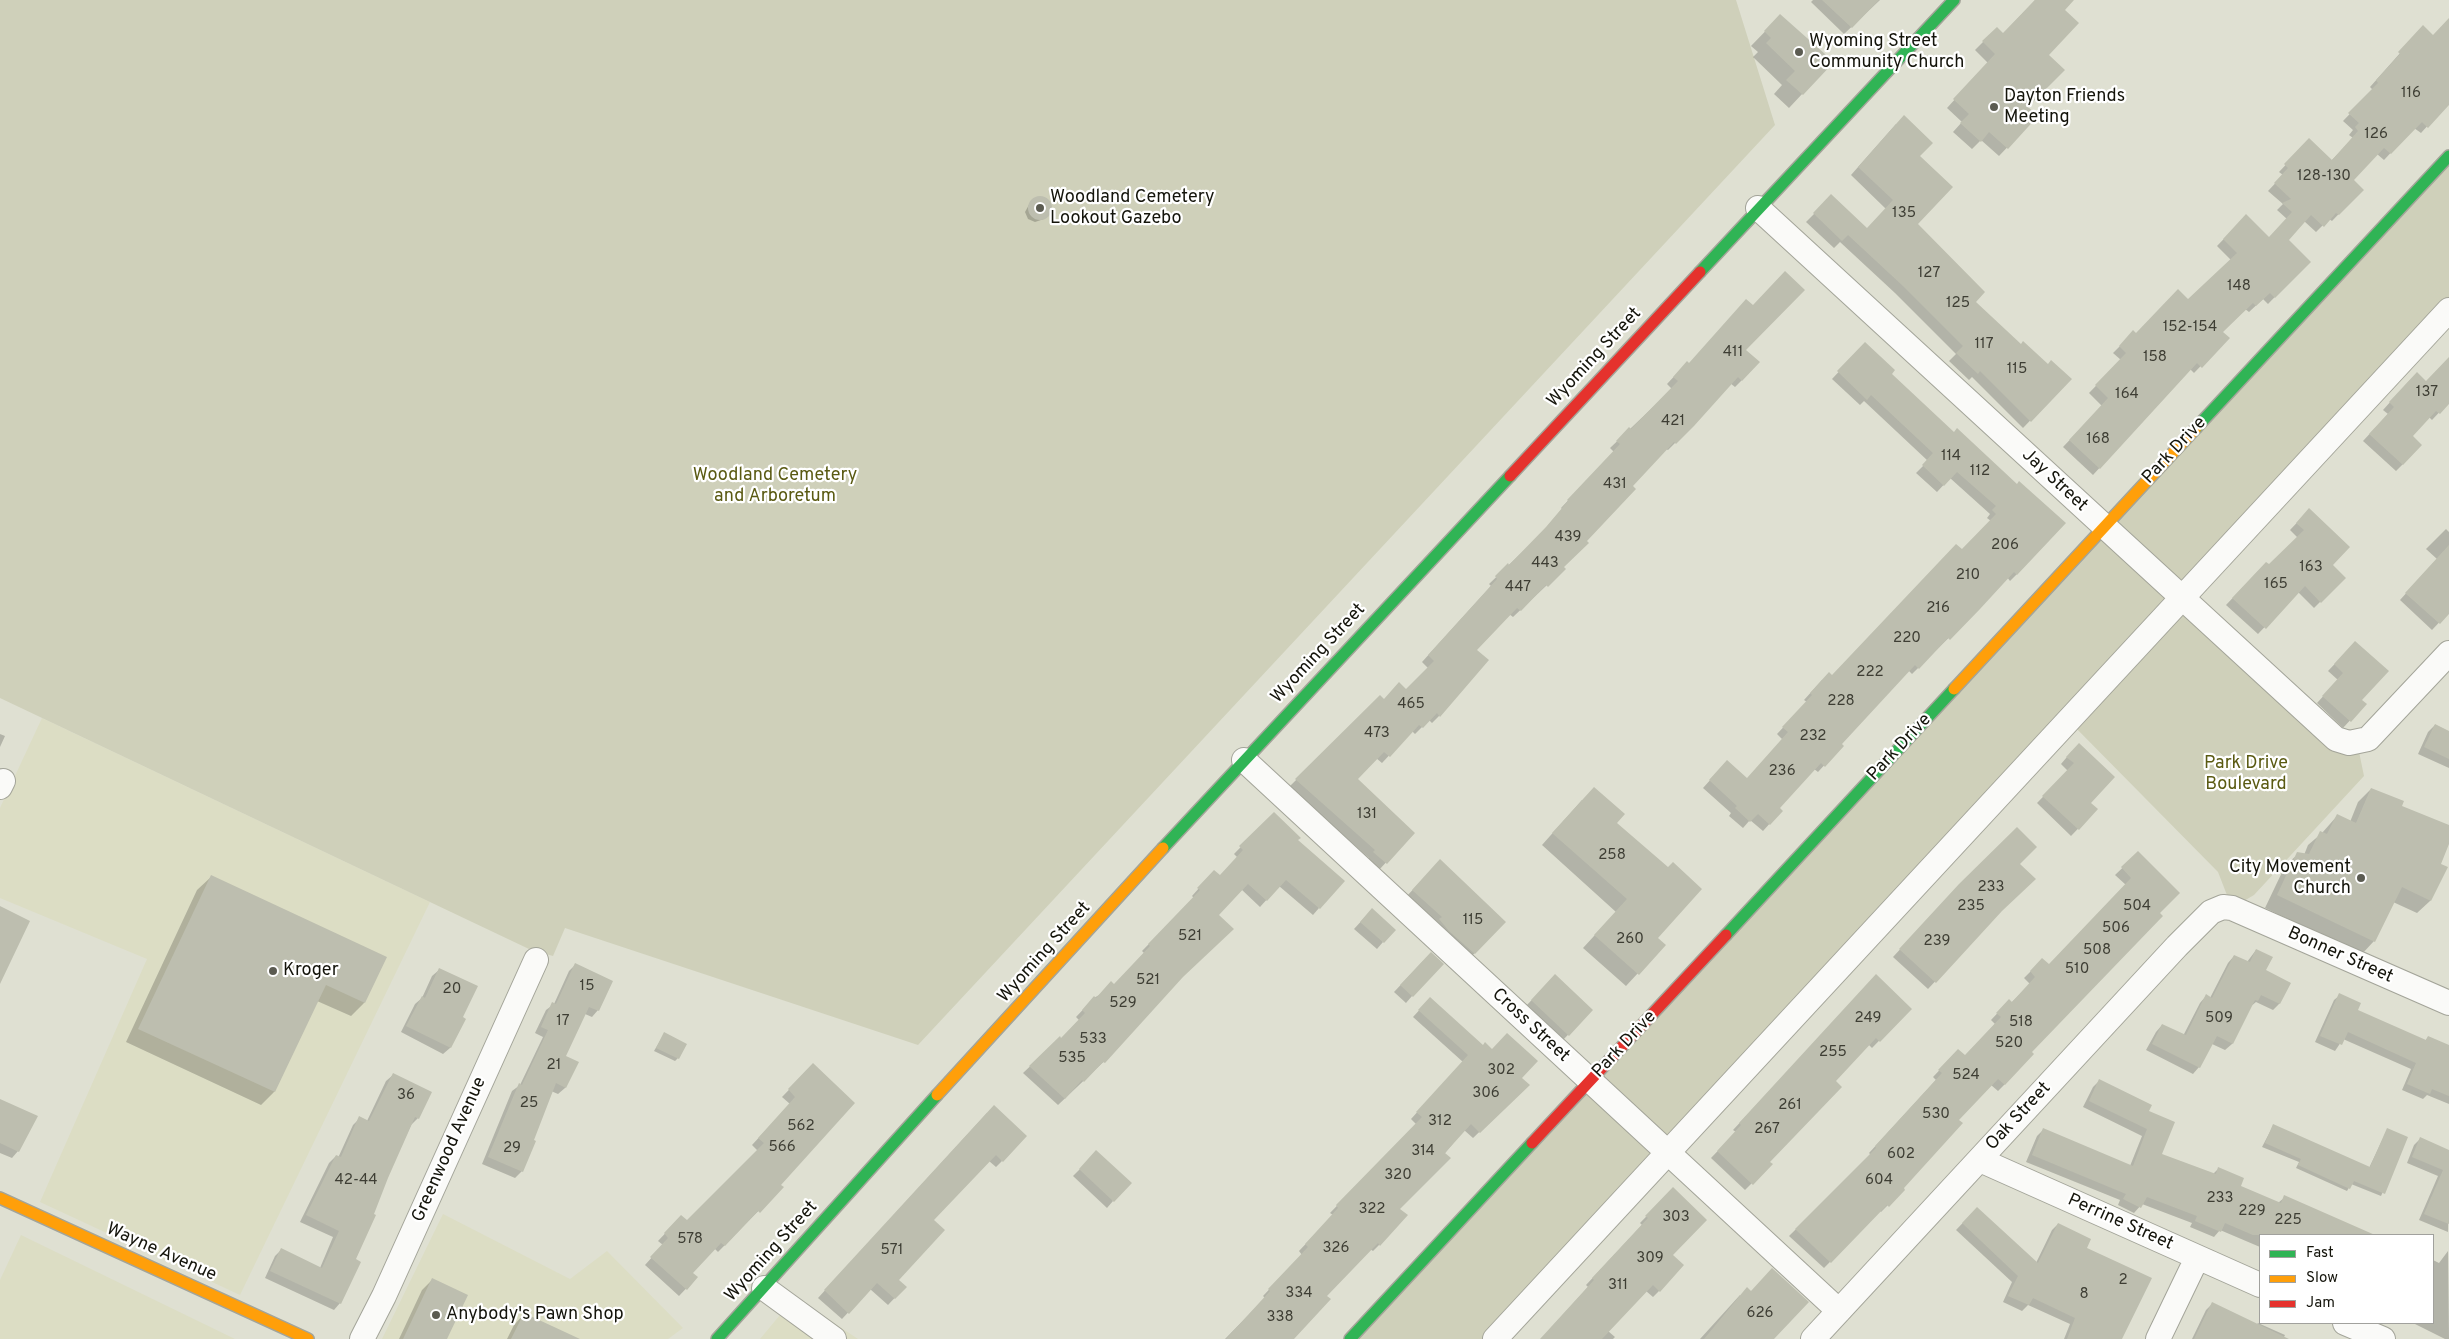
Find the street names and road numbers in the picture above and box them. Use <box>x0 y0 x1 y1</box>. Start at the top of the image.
street label: Wyoming Street <box>1543 304 1647 412</box>
street label: Park Drive <box>2138 413 2212 489</box>
street label: Jay Street <box>2016 445 2092 517</box>
street label: Wyoming Street <box>1267 600 1371 708</box>
street label: Park Drive <box>1863 710 1937 786</box>
street label: Wyoming Street <box>994 898 1096 1008</box>
street label: Bonner Street <box>2284 923 2396 989</box>
street label: Cross Street <box>1487 984 1573 1068</box>
street label: Park Drive <box>1588 1007 1662 1083</box>
street label: Greenwood Avenue <box>408 1074 492 1226</box>
street label: Oak Street <box>1982 1078 2056 1156</box>
street label: Perrine Street <box>2064 1190 2176 1256</box>
street label: Wyoming Street <box>721 1197 823 1307</box>
street label: Wayne Avenue <box>103 1219 219 1287</box>

